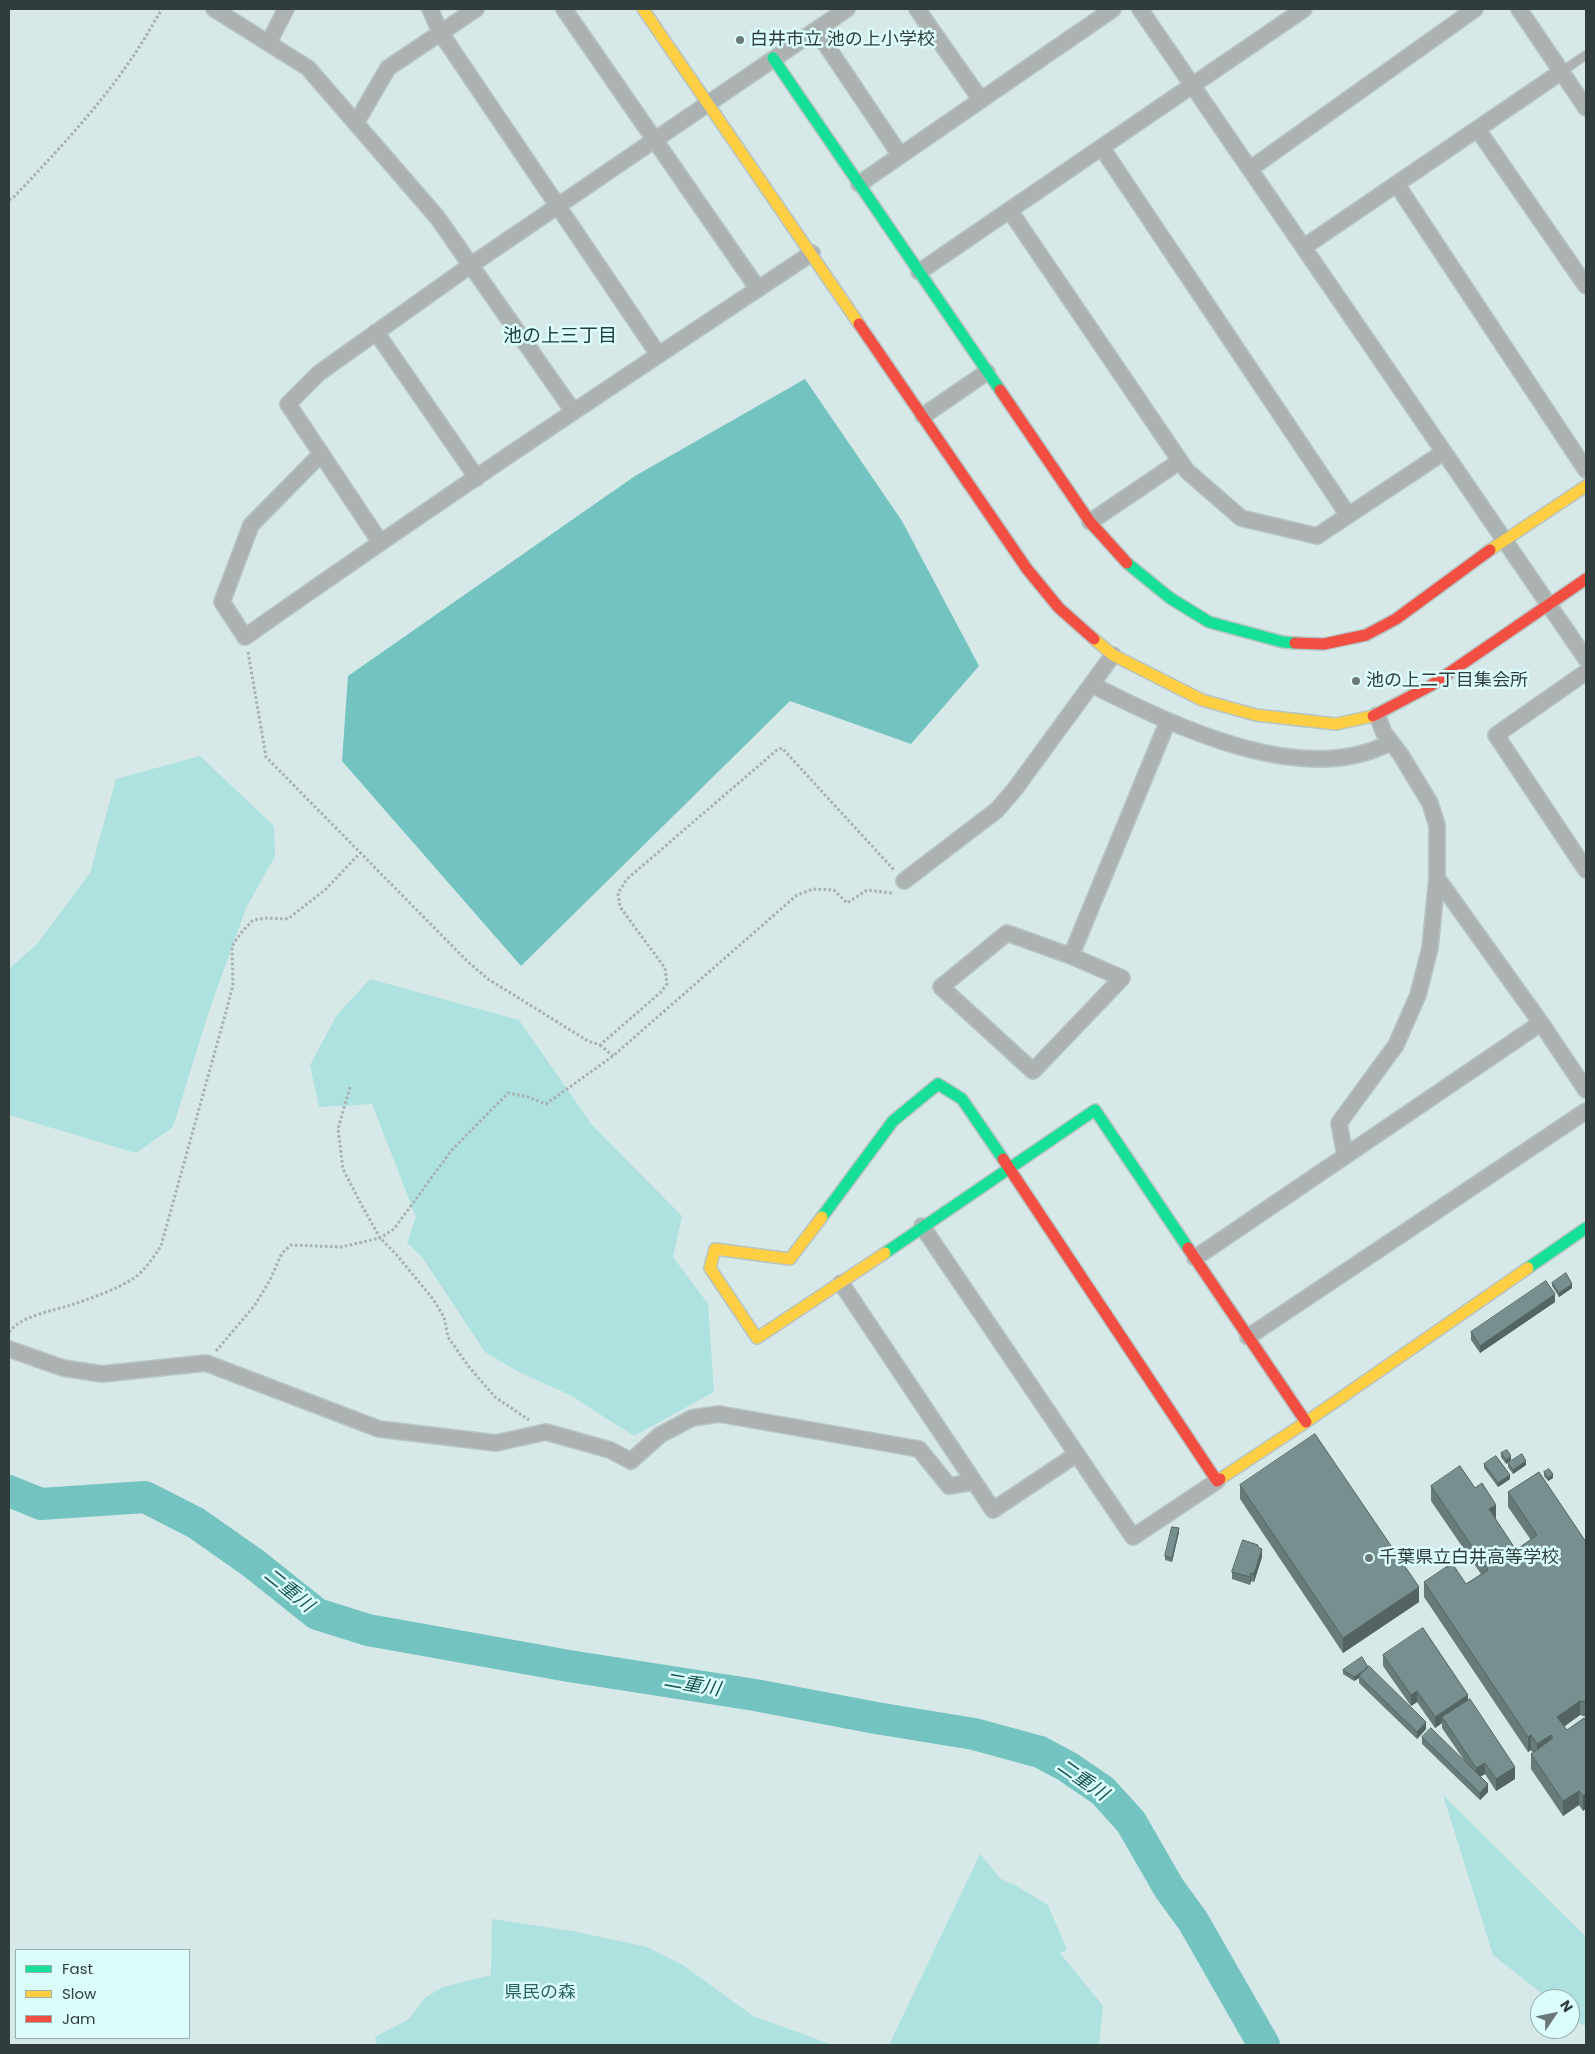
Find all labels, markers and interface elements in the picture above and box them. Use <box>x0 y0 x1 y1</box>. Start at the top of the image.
place label: 白井市立 池の上小学校 <box>750 29 935 51</box>
marker: 白井市立 池の上小学校 <box>734 34 746 46</box>
district label: 池の上三丁目 <box>503 326 617 348</box>
place label: 池の上二丁目集会所 <box>1366 670 1528 692</box>
marker: 池の上二丁目集会所 <box>1350 675 1362 687</box>
place label: 千葉県立白井高等学校 <box>1379 1547 1559 1569</box>
marker: 千葉県立白井高等学校 <box>1363 1552 1375 1564</box>
water label: 二重川 <box>259 1564 317 1618</box>
water label: 二重川 <box>662 1670 722 1702</box>
water label: 二重川 <box>1052 1755 1112 1807</box>
legend <box>15 1949 190 2039</box>
text: Fast <box>62 1958 93 1979</box>
park label: 県民の森 <box>504 1982 576 2004</box>
text: Slow <box>62 1983 96 2004</box>
north arrow <box>1530 1989 1580 2039</box>
text: N <box>1555 1996 1578 2016</box>
text: Jam <box>62 2008 96 2029</box>

